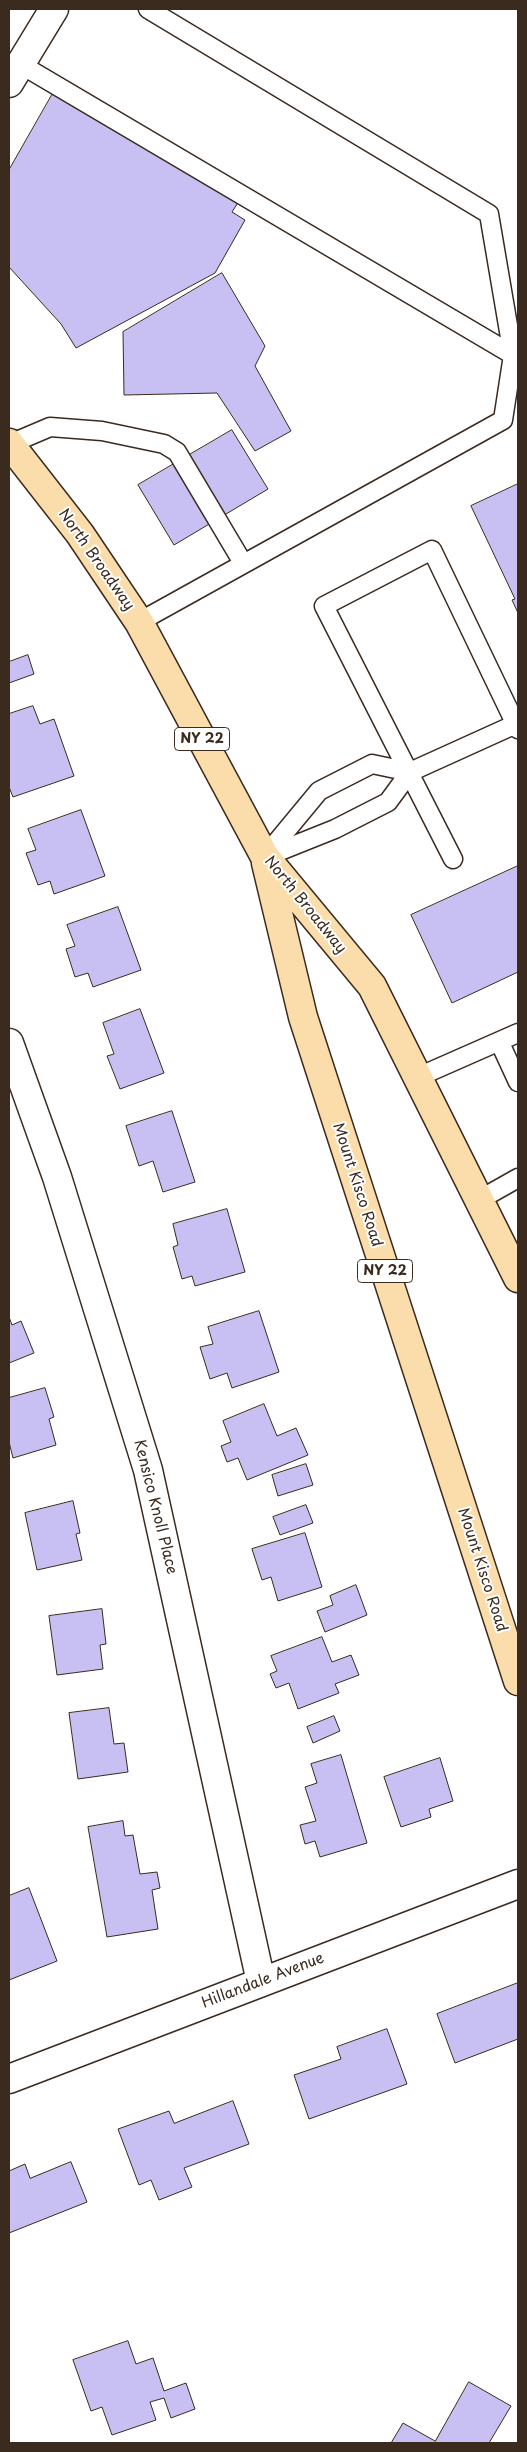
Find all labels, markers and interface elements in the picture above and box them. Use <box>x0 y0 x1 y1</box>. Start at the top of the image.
street label: North Broadway <box>54 506 138 614</box>
road number: NY 22 <box>174 728 230 751</box>
street label: North Broadway <box>260 853 350 957</box>
street label: Mount Kisco Road <box>328 1121 386 1249</box>
road number: NY 22 <box>358 1260 412 1282</box>
street label: Kensico Knoll Place <box>130 1438 180 1576</box>
street label: Mount Kisco Road <box>453 1506 511 1634</box>
street label: Hillandale Avenue <box>199 1949 327 2013</box>

